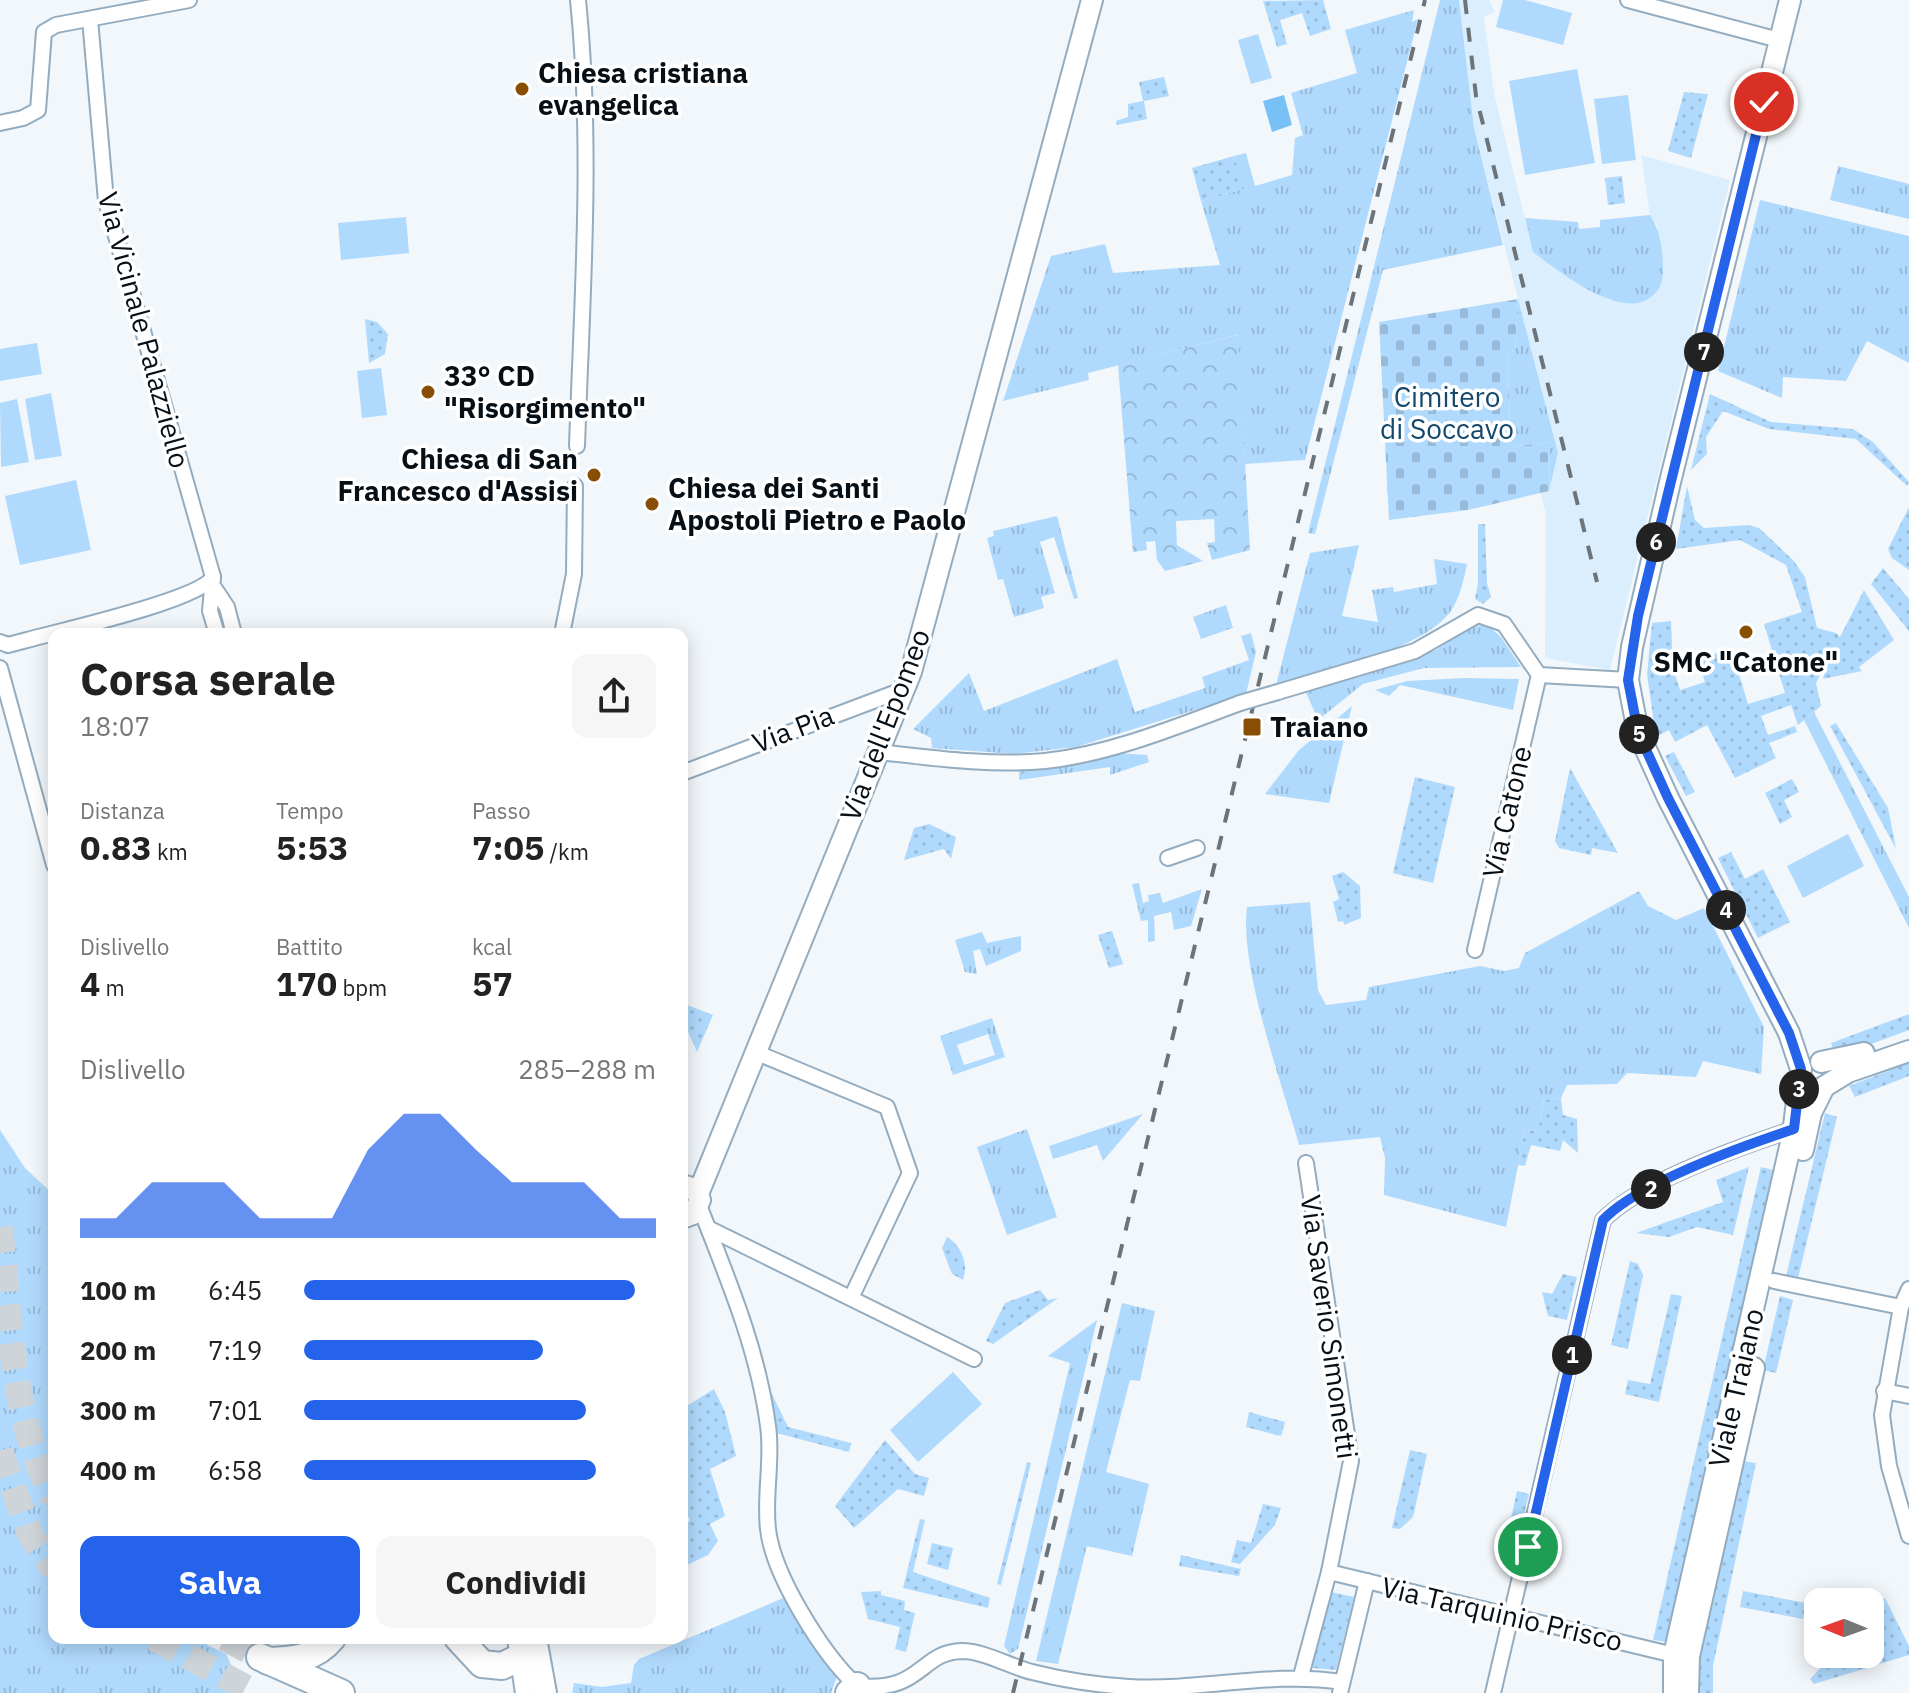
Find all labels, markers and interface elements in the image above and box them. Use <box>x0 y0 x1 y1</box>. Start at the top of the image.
place label: Chiesa cristiana evangelica <box>538 54 748 123</box>
pin <box>1730 68 1798 136</box>
marker: Chiesa cristiana evangelica <box>513 80 531 98</box>
icon: check <box>1742 80 1786 124</box>
street label: Via Vicinale Palazziello <box>90 188 199 472</box>
pin: 7 <box>1684 332 1724 372</box>
text: 7 <box>1697 337 1711 366</box>
place label: 33° CD "Risorgimento" <box>444 357 646 426</box>
park label: Cimitero di Soccavo <box>1380 378 1514 447</box>
marker: 33° CD "Risorgimento" <box>419 383 437 401</box>
place label: Chiesa di San Francesco d'Assisi <box>338 440 578 509</box>
marker: Chiesa di San Francesco d'Assisi <box>585 466 603 484</box>
place label: Chiesa dei Santi Apostoli Pietro e Paolo <box>668 469 966 538</box>
marker: Chiesa dei Santi Apostoli Pietro e Paolo <box>643 495 661 513</box>
pin: 6 <box>1636 522 1676 562</box>
text: 6 <box>1649 527 1663 556</box>
marker: SMC "Catone" <box>1737 623 1755 641</box>
street label: Via dell'Epomeo <box>831 624 938 826</box>
place label: SMC "Catone" <box>1654 643 1838 680</box>
text: Corsa serale <box>80 650 336 707</box>
button: share <box>572 654 656 738</box>
street label: Via Pia <box>747 696 839 761</box>
place label: Traiano <box>1270 708 1368 745</box>
text: 18:07 <box>80 709 150 743</box>
pin: 5 <box>1619 714 1659 754</box>
marker: Traiano <box>1241 716 1263 738</box>
text: 5 <box>1632 719 1646 748</box>
street label: Via Catone <box>1473 742 1540 882</box>
text: Distanza <box>80 796 165 825</box>
text: Tempo <box>276 796 344 825</box>
text: Passo <box>472 796 530 825</box>
text: 0.83 <box>80 825 152 869</box>
text: 5:53 <box>276 825 348 869</box>
text: 7:05 <box>472 825 544 869</box>
text: km <box>152 837 188 866</box>
text: /km <box>544 837 589 866</box>
pin: 4 <box>1706 890 1746 930</box>
text: 4 <box>1719 895 1733 924</box>
text: Dislivello <box>80 932 169 961</box>
text: Battito <box>276 932 343 961</box>
text: kcal <box>472 932 512 961</box>
text: 4 <box>80 961 100 1005</box>
text: 170 <box>276 961 337 1005</box>
text: 57 <box>472 961 513 1005</box>
text: m <box>100 973 125 1002</box>
text: bpm <box>337 973 387 1002</box>
text: Dislivello <box>80 1052 186 1086</box>
text: 285–288 m <box>518 1052 656 1086</box>
pin: 3 <box>1779 1069 1819 1109</box>
text: 3 <box>1792 1074 1806 1103</box>
pin: 2 <box>1631 1169 1671 1209</box>
text: 2 <box>1644 1174 1658 1203</box>
street label: Via Saverio Simonetti <box>1293 1193 1366 1461</box>
text: 100 m <box>80 1273 156 1307</box>
text: 6:45 <box>208 1273 262 1307</box>
street label: Viale Traiano <box>1699 1305 1772 1471</box>
text: 200 m <box>80 1333 156 1367</box>
text: 7:19 <box>208 1333 262 1367</box>
pin: 1 <box>1552 1335 1592 1375</box>
text: 1 <box>1565 1340 1579 1369</box>
text: 300 m <box>80 1393 156 1427</box>
text: 7:01 <box>208 1393 262 1427</box>
text: 400 m <box>80 1453 156 1487</box>
text: 6:58 <box>208 1453 262 1487</box>
pin <box>1494 1513 1562 1581</box>
icon: arrive <box>1506 1525 1550 1569</box>
button: Salva <box>80 1536 360 1628</box>
button: Condividi <box>376 1536 656 1628</box>
street label: Via Tarquinio Prisco <box>1378 1568 1626 1659</box>
north arrow <box>1804 1588 1884 1668</box>
map controls <box>1804 1588 1884 1668</box>

